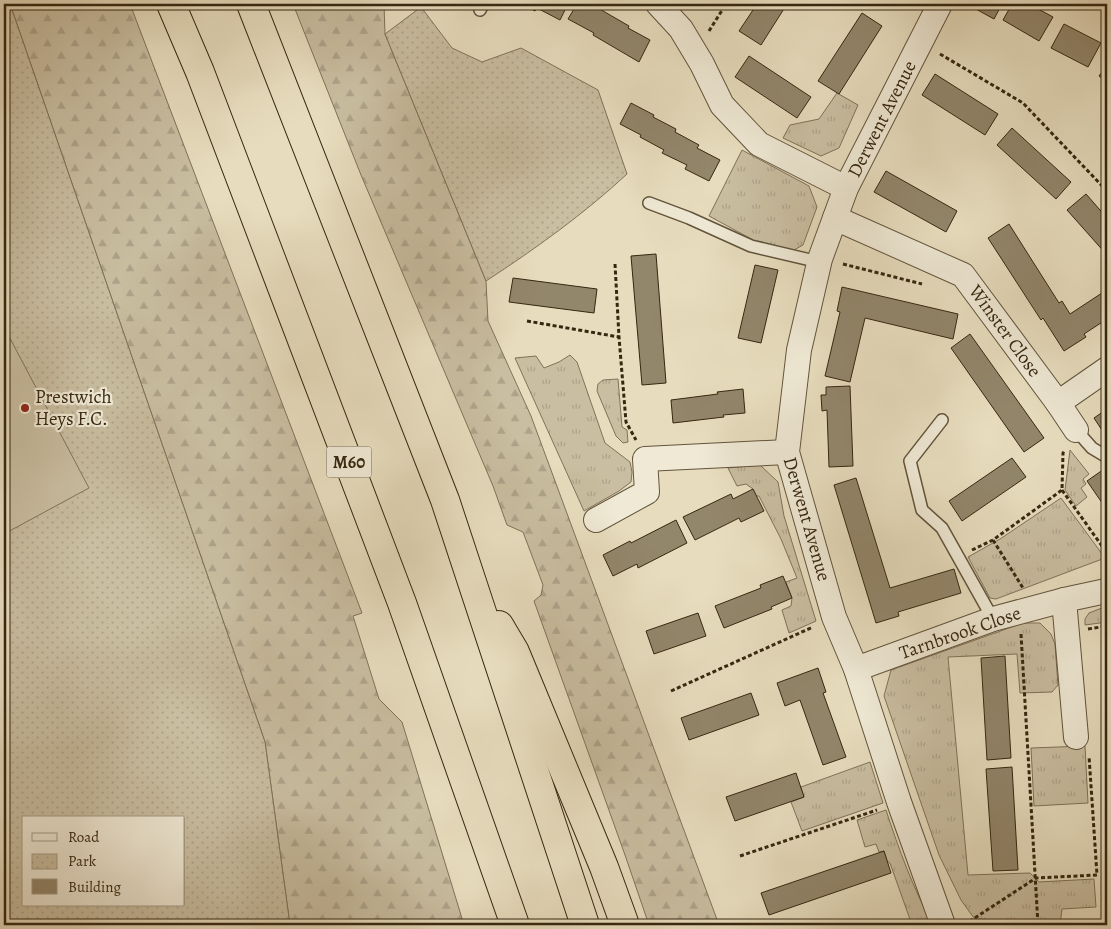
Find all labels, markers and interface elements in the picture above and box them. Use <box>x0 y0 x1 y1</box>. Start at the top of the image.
street label: Derwent Avenue <box>841 56 923 182</box>
street label: Winster Close <box>962 279 1047 382</box>
place label: Prestwich Heys F.C. <box>35 384 112 432</box>
marker: Prestwich Heys F.C. <box>19 402 31 414</box>
road number: M60 <box>326 447 372 478</box>
street label: Derwent Avenue <box>777 454 837 584</box>
street label: Tarnbrook Close <box>896 600 1024 666</box>
legend <box>22 816 185 906</box>
text: Road <box>68 827 100 847</box>
text: Park <box>68 851 97 871</box>
text: Building <box>68 877 121 897</box>

